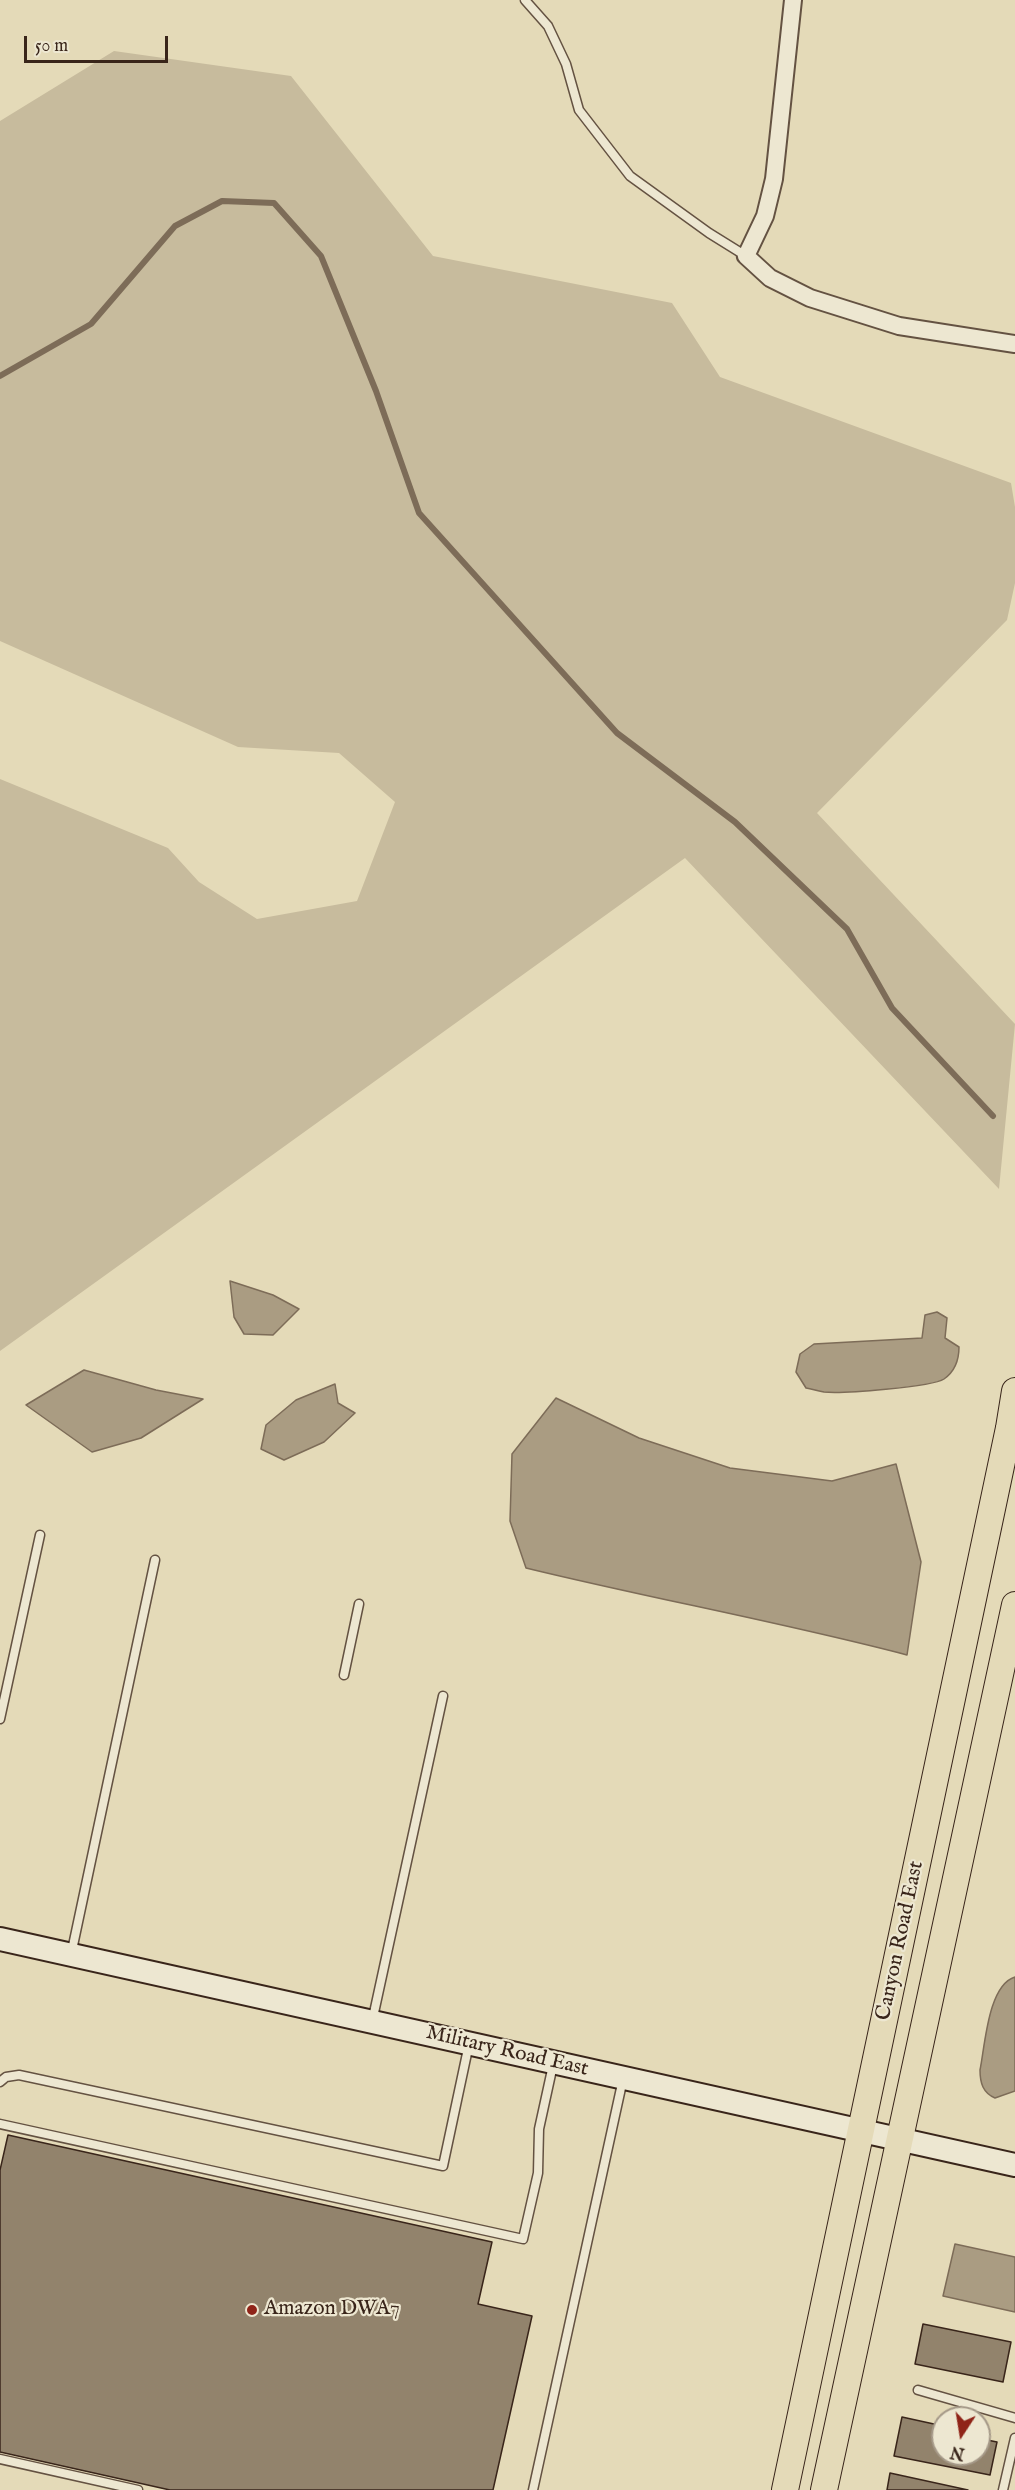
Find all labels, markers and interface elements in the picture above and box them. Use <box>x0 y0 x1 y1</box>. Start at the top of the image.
scale bar <box>27 24 171 62</box>
text: 50 m <box>35 35 68 58</box>
street label: Canyon Road East <box>872 1859 930 2023</box>
street label: Military Road East <box>423 2021 591 2083</box>
place label: Amazon DWA7 <box>264 2297 400 2323</box>
marker: Amazon DWA7 <box>245 2303 259 2317</box>
north arrow <box>931 2406 991 2466</box>
text: N <box>949 2440 967 2463</box>

